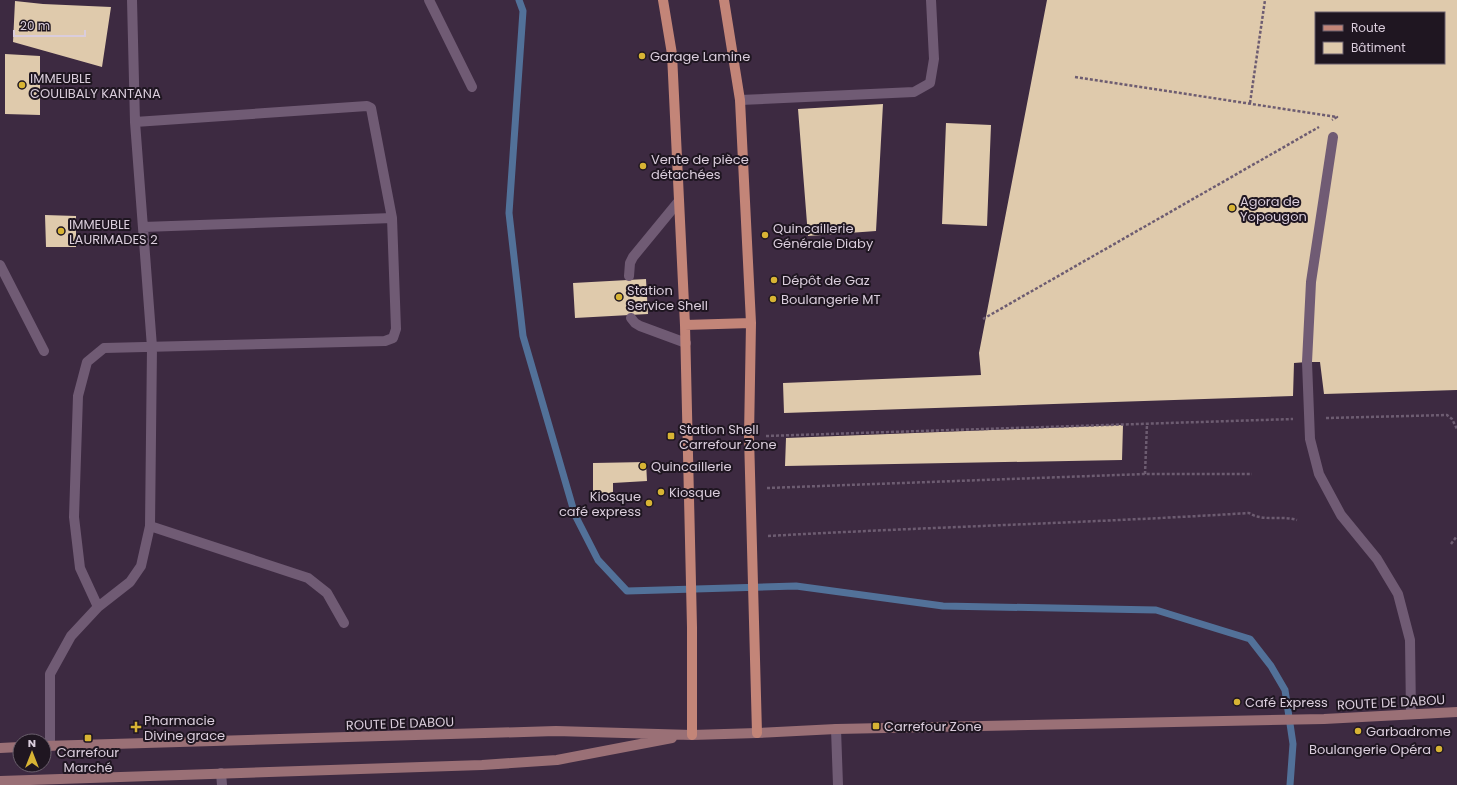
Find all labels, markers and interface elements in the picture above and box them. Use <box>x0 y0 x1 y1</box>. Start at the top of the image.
scale bar <box>14 12 85 38</box>
legend <box>1315 12 1445 64</box>
text: 20 m <box>20 17 50 34</box>
text: Route <box>1351 19 1385 36</box>
text: Bâtiment <box>1351 39 1406 56</box>
place label: Garage Lamine <box>650 47 750 66</box>
marker: Garage Lamine <box>637 51 647 61</box>
place label: IMMEUBLE COULIBALY KANTANA <box>30 69 161 103</box>
marker: IMMEUBLE COULIBALY KANTANA <box>17 80 27 90</box>
place label: Vente de pièce détachées <box>651 150 749 184</box>
marker: Vente de pièce détachées <box>638 161 648 171</box>
place label: Agora de Yopougon <box>1240 192 1307 226</box>
marker: Agora de Yopougon <box>1227 203 1237 213</box>
place label: IMMEUBLE LAURIMADES 2 <box>69 215 158 249</box>
place label: Quincaillerie Générale Diaby <box>773 219 874 253</box>
marker: IMMEUBLE LAURIMADES 2 <box>56 226 66 236</box>
marker: Quincaillerie Générale Diaby <box>760 230 770 240</box>
place label: Dépôt de Gaz <box>782 271 870 290</box>
marker: Dépôt de Gaz <box>769 275 779 285</box>
place label: Station Service Shell <box>627 281 708 315</box>
place label: Boulangerie MT <box>781 290 881 309</box>
marker: Station Service Shell <box>614 292 624 302</box>
marker: Boulangerie MT <box>768 294 778 304</box>
place label: Station Shell Carrefour Zone <box>679 420 777 454</box>
marker: Station Shell Carrefour Zone <box>666 431 676 441</box>
place label: Quincaillerie <box>651 457 732 476</box>
marker: Quincaillerie <box>638 461 648 471</box>
place label: Kiosque <box>669 483 720 502</box>
place label: Kiosque café express <box>559 487 641 521</box>
marker: Kiosque <box>656 487 666 497</box>
marker: Kiosque café express <box>644 498 654 508</box>
street label: ROUTE DE DABOU <box>1336 690 1446 715</box>
place label: Café Express <box>1245 693 1328 712</box>
marker: Café Express <box>1232 697 1242 707</box>
place label: Pharmacie Divine grace <box>144 711 225 745</box>
street label: ROUTE DE DABOU <box>346 712 454 735</box>
place label: Carrefour Zone <box>884 717 982 736</box>
marker: Carrefour Zone <box>871 721 881 731</box>
marker: Pharmacie Divine grace <box>131 722 141 732</box>
place label: Garbadrome <box>1366 722 1451 741</box>
marker: Garbadrome <box>1353 726 1363 736</box>
north arrow <box>12 733 52 773</box>
marker: Carrefour Marché <box>83 733 93 743</box>
text: N <box>28 735 36 751</box>
place label: Boulangerie Opéra <box>1309 740 1431 759</box>
place label: Carrefour Marché <box>57 743 119 777</box>
marker: Boulangerie Opéra <box>1434 744 1444 754</box>

